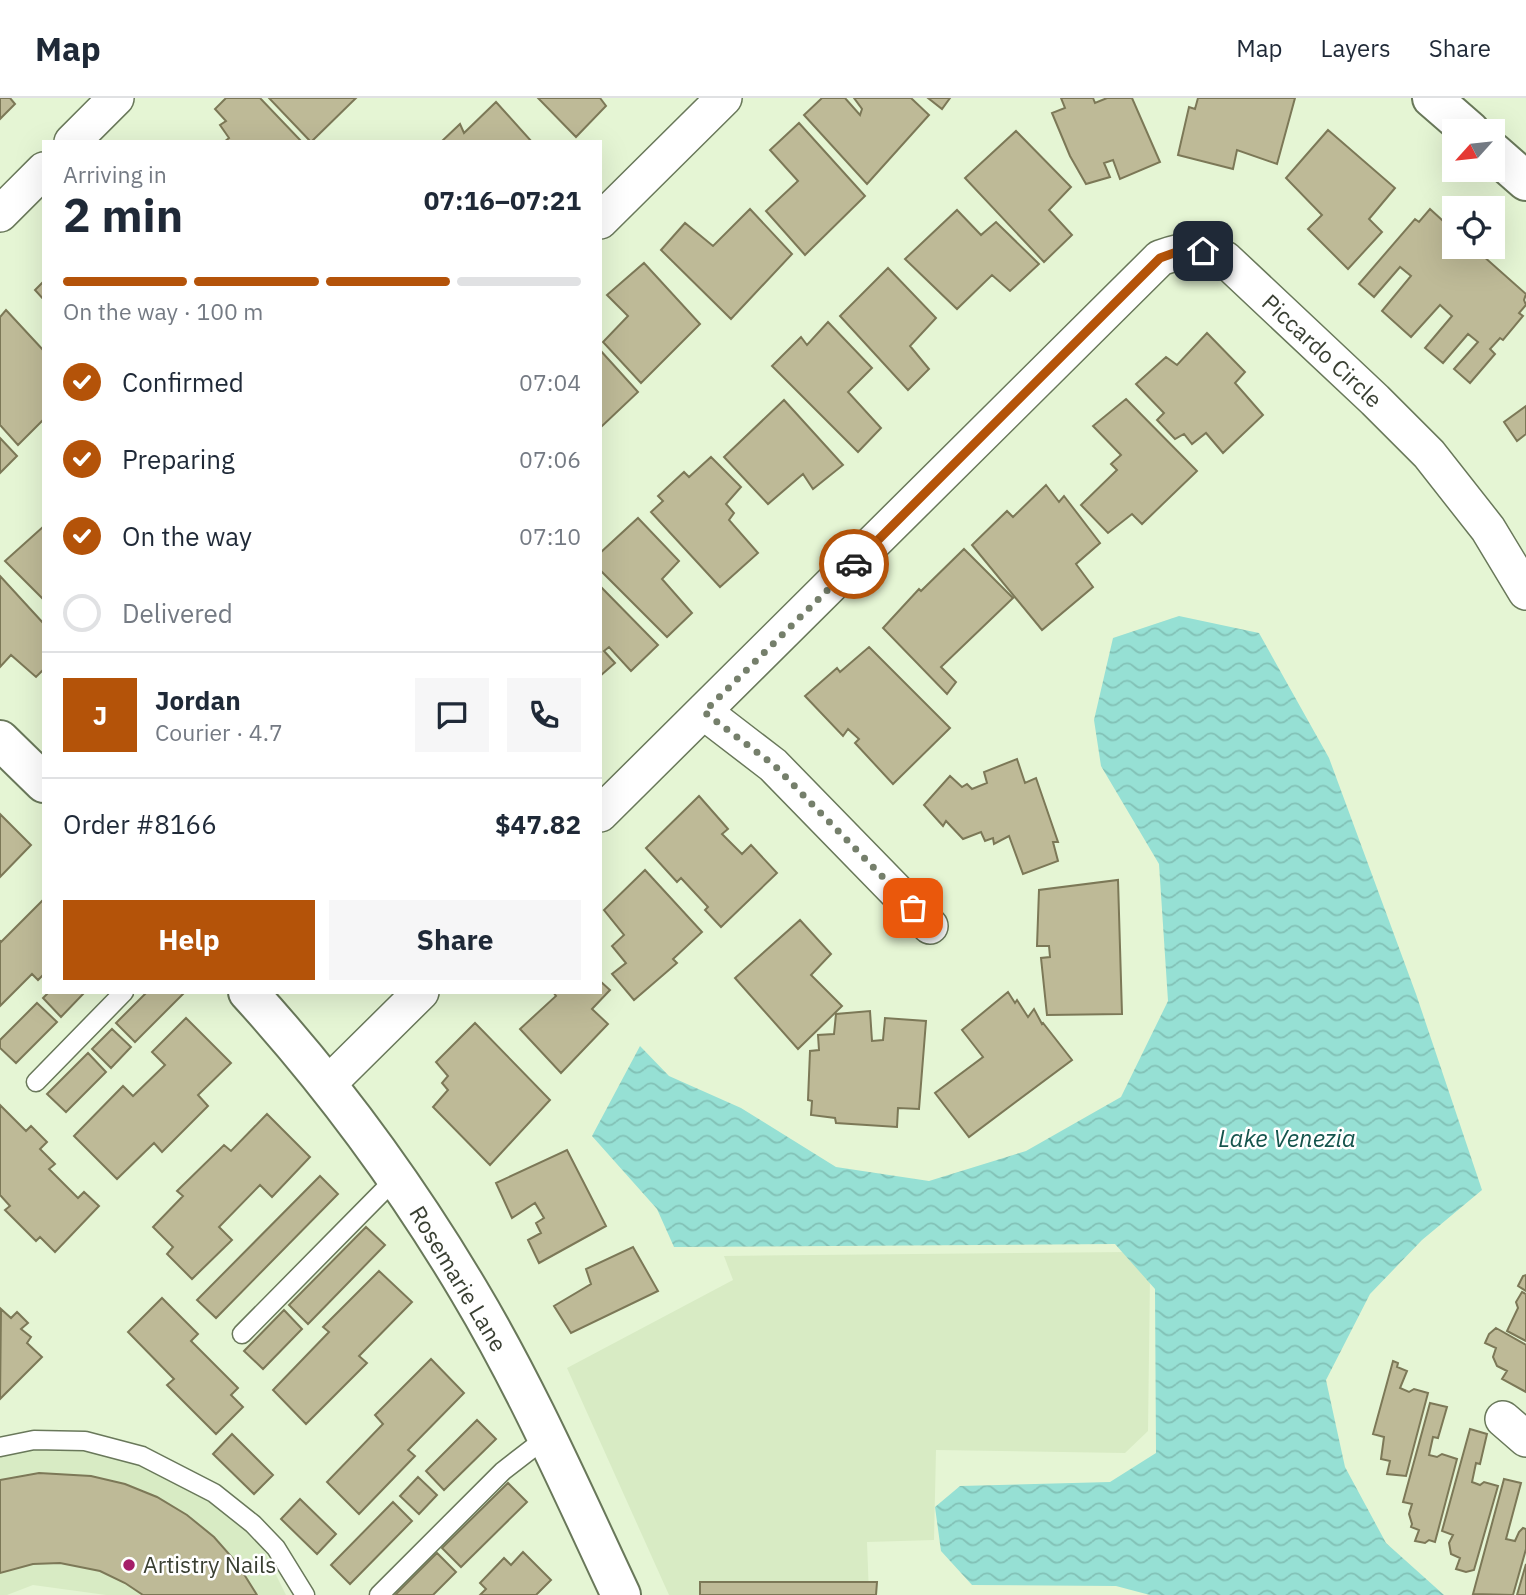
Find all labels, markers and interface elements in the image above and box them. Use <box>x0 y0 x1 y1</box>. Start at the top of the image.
text: Map <box>35 27 101 70</box>
text: Map <box>1236 32 1283 64</box>
text: Layers <box>1321 32 1391 64</box>
text: Share <box>1429 32 1491 64</box>
north arrow <box>1442 119 1505 182</box>
map controls <box>1442 119 1505 259</box>
text: Arriving in <box>63 159 167 189</box>
text: 07:16–07:21 <box>424 183 581 217</box>
text: 2 min <box>63 185 183 245</box>
button: locate <box>1442 196 1505 259</box>
pin <box>1173 221 1233 281</box>
icon: home <box>1184 232 1222 270</box>
street label: Piccardo Circle <box>1256 287 1389 414</box>
text: On the way · 100 m <box>63 296 263 326</box>
icon: check <box>63 363 101 401</box>
text: Confirmed <box>122 365 244 399</box>
text: 07:04 <box>519 367 581 397</box>
icon: check <box>63 440 101 478</box>
text: Preparing <box>122 442 235 476</box>
text: 07:06 <box>519 444 581 474</box>
icon: check <box>63 517 101 555</box>
text: On the way <box>122 519 252 553</box>
text: 07:10 <box>519 521 581 551</box>
courier <box>819 529 889 599</box>
icon: car <box>835 545 873 583</box>
text: Delivered <box>122 596 233 630</box>
button: chat <box>415 678 489 752</box>
button: phone <box>507 678 581 752</box>
text: Jordan <box>155 683 241 717</box>
text: J <box>93 698 107 732</box>
text: Courier · 4.7 <box>155 717 283 747</box>
text: Order #8166 <box>63 807 217 841</box>
text: $47.82 <box>495 807 581 841</box>
pin <box>883 878 943 938</box>
icon: bag <box>894 889 932 927</box>
button: Help <box>63 900 315 980</box>
button: Share <box>329 900 581 980</box>
water label: Lake Venezia <box>1218 1122 1356 1154</box>
street label: Rosemarie Lane <box>403 1200 514 1357</box>
place label: Artistry Nails <box>143 1549 277 1579</box>
marker: Artistry Nails <box>121 1557 137 1573</box>

